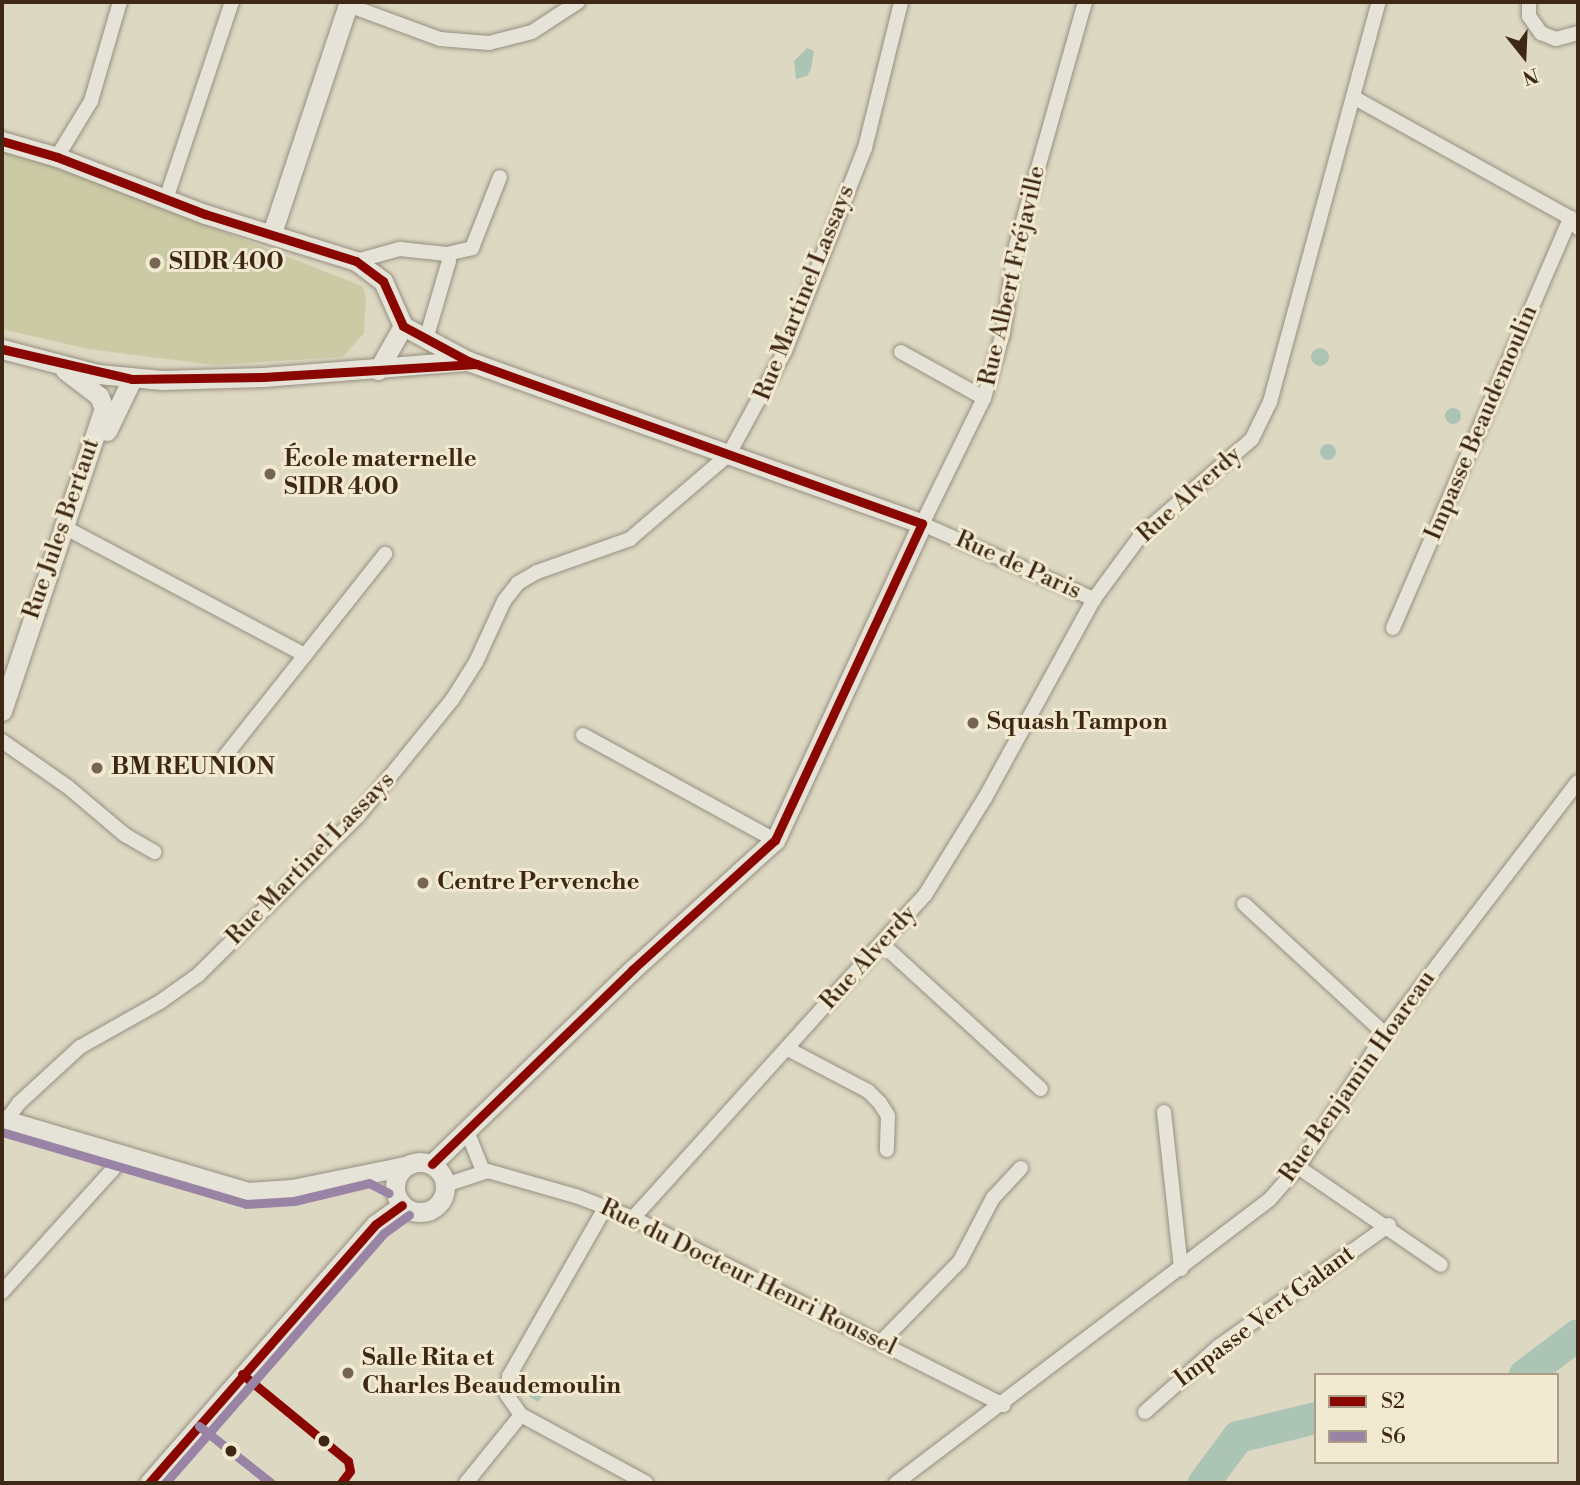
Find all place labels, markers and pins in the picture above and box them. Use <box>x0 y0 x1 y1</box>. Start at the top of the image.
place label: SIDR 400 <box>169 249 284 277</box>
marker: SIDR 400 <box>147 255 163 271</box>
place label: École maternelle SIDR 400 <box>284 446 477 502</box>
marker: École maternelle SIDR 400 <box>262 466 278 482</box>
place label: Squash Tampon <box>987 709 1167 737</box>
marker: Squash Tampon <box>965 715 981 731</box>
place label: BM REUNION <box>111 754 275 782</box>
marker: BM REUNION <box>89 760 105 776</box>
place label: Centre Pervenche <box>437 869 639 897</box>
marker: Centre Pervenche <box>415 875 431 891</box>
place label: Salle Rita et Charles Beaudemoulin <box>362 1345 621 1401</box>
marker: Salle Rita et Charles Beaudemoulin <box>340 1365 356 1381</box>
unlabelled marker <box>317 1434 331 1448</box>
unlabelled marker <box>224 1444 238 1458</box>

